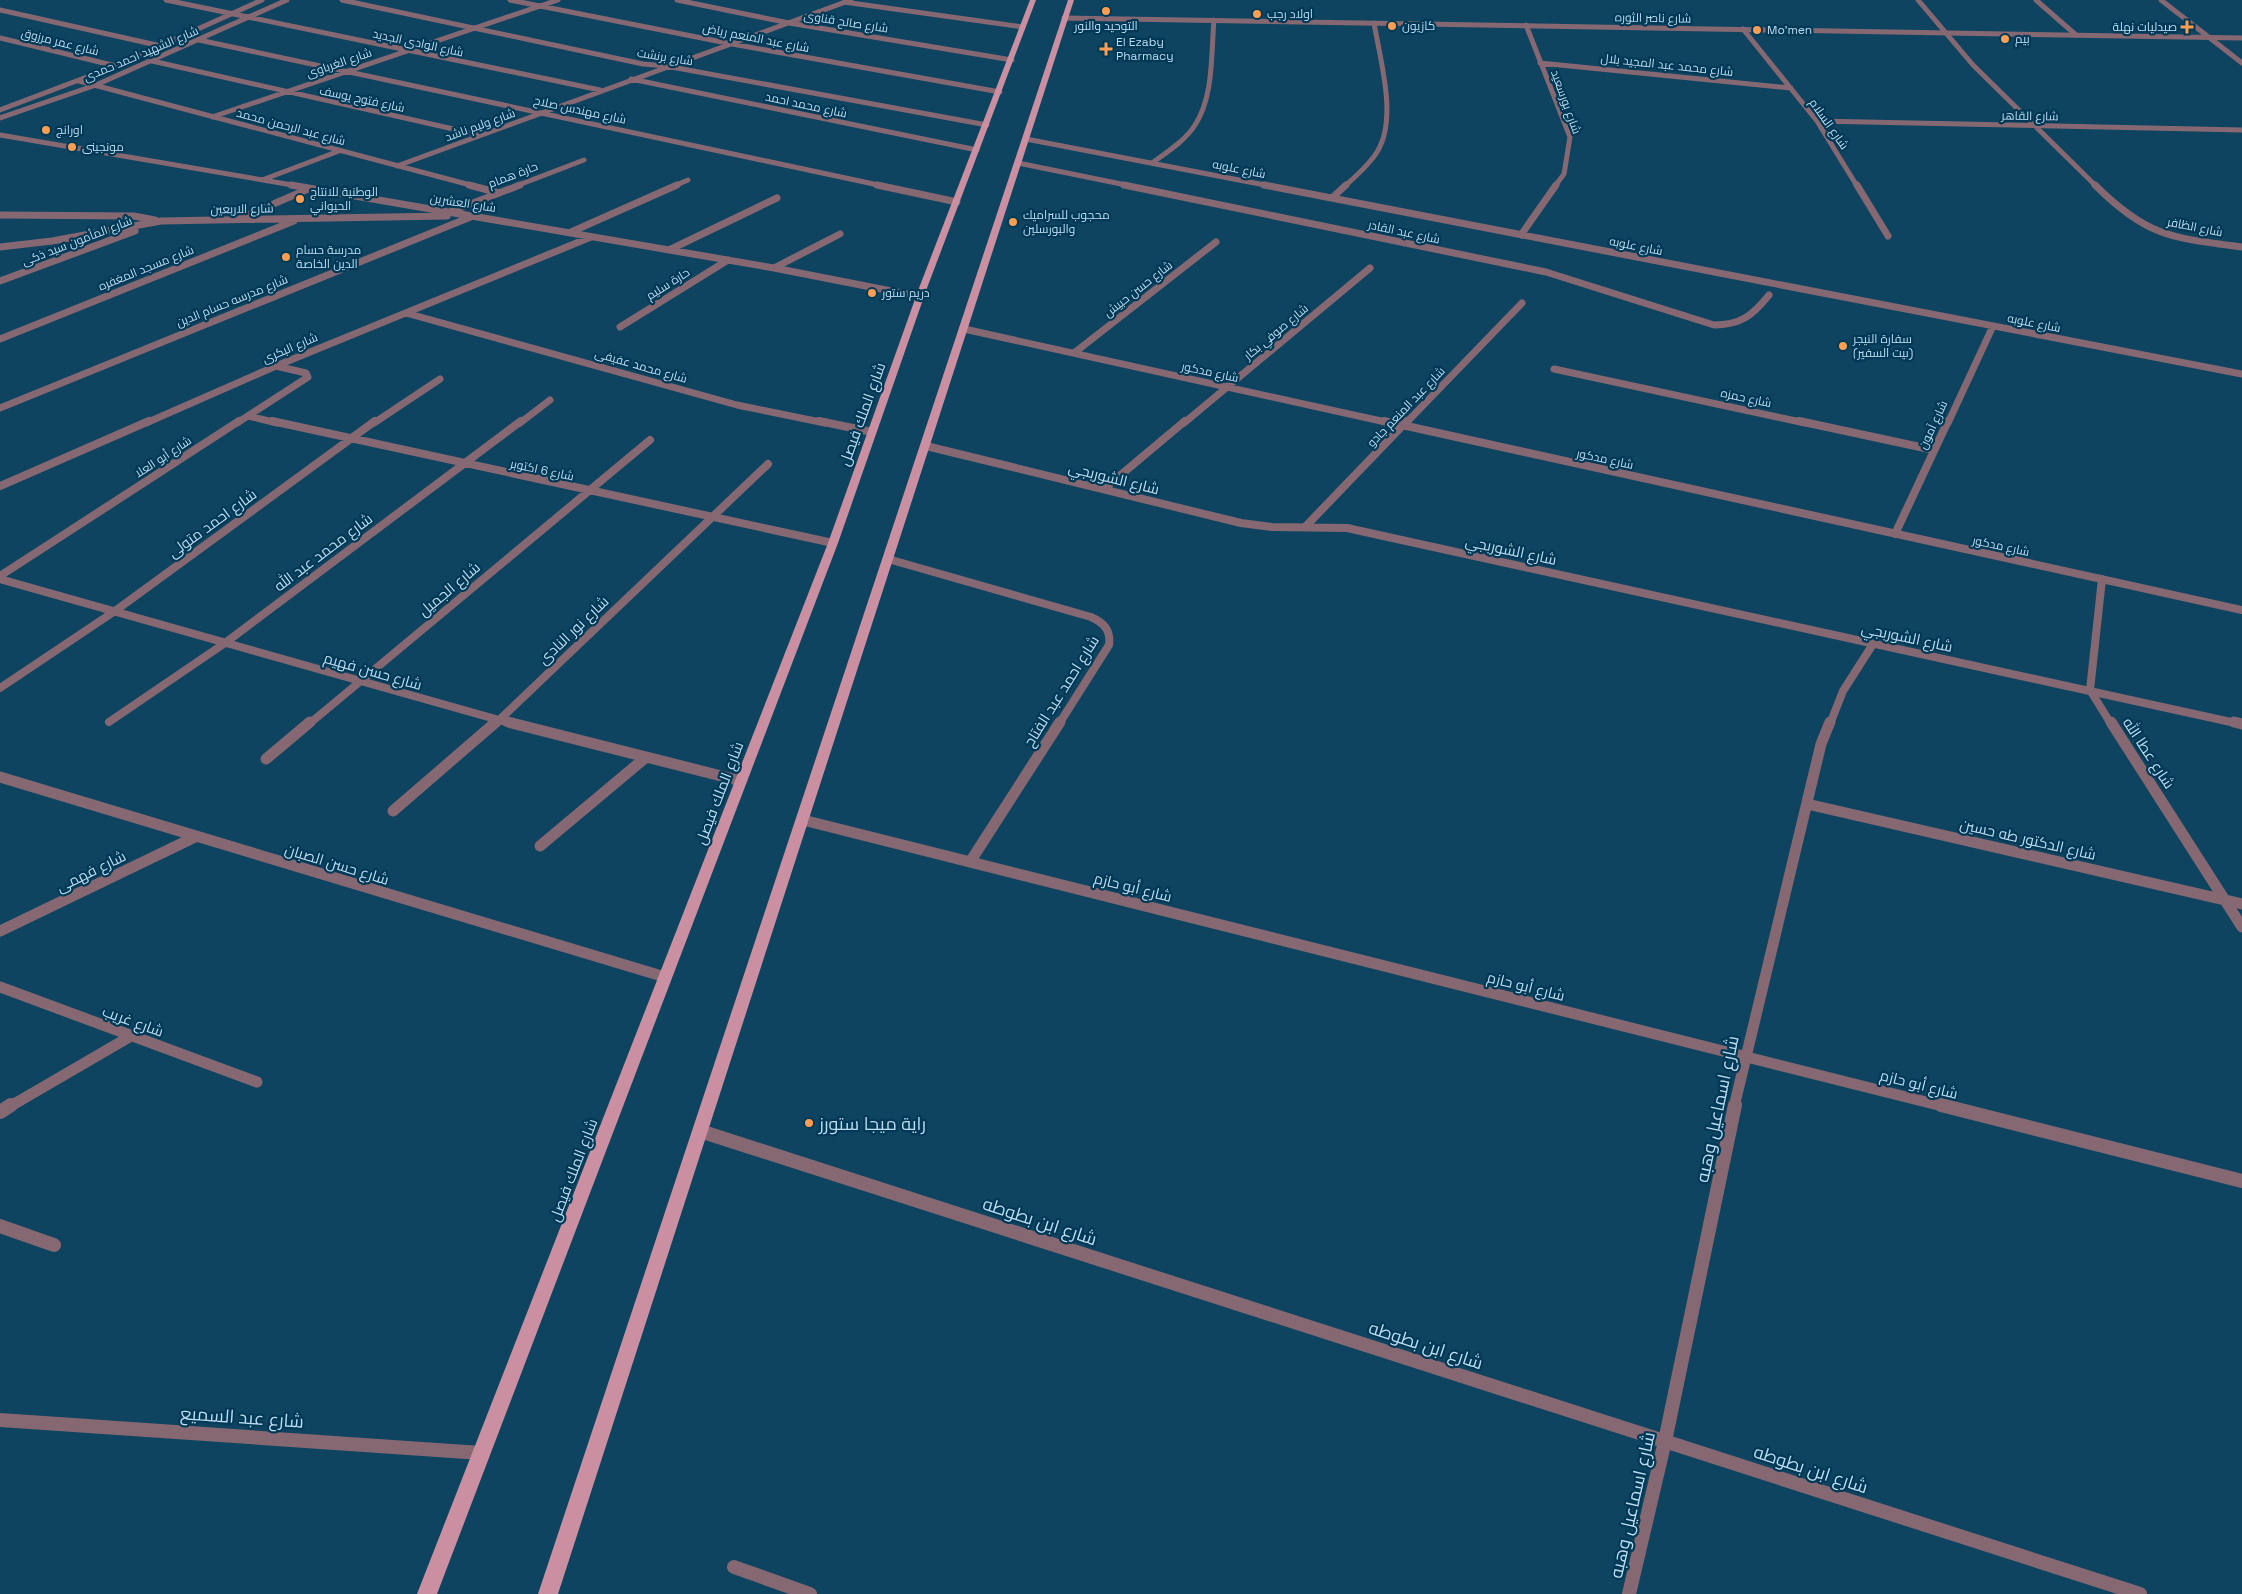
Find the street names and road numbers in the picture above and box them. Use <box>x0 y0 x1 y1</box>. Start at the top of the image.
street label: شارع صالح قناوى <box>803 7 889 37</box>
street label: شارع ناصر الثوره <box>1615 9 1691 27</box>
street label: شارع عبد المنعم رياض <box>701 20 811 56</box>
street label: شارع الشهيد احمد حمدى <box>81 22 201 86</box>
street label: شارع عمر مرزوق <box>19 25 101 59</box>
street label: شارع الوادى الجديد <box>371 26 465 60</box>
street label: شارع الغرباوى <box>304 44 374 82</box>
street label: شارع برنشت <box>636 45 694 69</box>
street label: شارع محمد عبد المجيد بلال <box>1600 50 1734 80</box>
street label: شارع بورسعيد <box>1547 68 1585 136</box>
street label: شارع فتوح يوسف <box>318 82 406 116</box>
street label: شارع محمد احمد <box>764 89 848 121</box>
street label: شارع مهندس صلاح <box>532 92 628 128</box>
street label: شارع السلام <box>1806 95 1852 153</box>
street label: شارع عبد الرحمن محمد <box>235 105 347 149</box>
street label: شارع وليم ناشد <box>443 105 517 145</box>
street label: شارع القاهر <box>2000 107 2059 124</box>
street label: شارع علوبه <box>1211 156 1267 182</box>
street label: حارة همام <box>486 158 540 192</box>
street label: شارع العشرين <box>429 190 497 216</box>
street label: شارع الاربعين <box>210 200 274 218</box>
street label: شارع المأمون سيد ذكى <box>19 213 135 269</box>
street label: شارع الظافر <box>2165 214 2224 240</box>
street label: شارع عبد القادر <box>1366 216 1442 247</box>
street label: شارع علوبه <box>1608 233 1664 259</box>
street label: شارع مسجد المغفره <box>96 242 196 294</box>
street label: شارع حسن حبيش <box>1100 257 1176 321</box>
street label: حارة سليم <box>643 264 693 304</box>
street label: شارع مدرسه حسام الدين <box>174 271 290 331</box>
street label: شارع صوفي بكار <box>1240 300 1313 366</box>
street label: شارع علوبه <box>2006 310 2062 336</box>
street label: شارع البكرى <box>260 329 320 367</box>
street label: شارع محمد عفيفى <box>593 345 689 387</box>
street label: شارع مدكور <box>1179 358 1240 386</box>
street label: شارع الملك فيصل <box>834 360 891 469</box>
street label: شارع عبد المنعم جادو <box>1364 363 1449 451</box>
street label: شارع حمزه <box>1719 385 1773 411</box>
street label: شارع آمون <box>1915 398 1951 452</box>
street label: شارع أبو العلا <box>131 433 195 481</box>
street label: شارع مدكور <box>1574 445 1635 473</box>
street label: شارع 6 اكتوبر <box>508 455 575 485</box>
street label: شارع الشوربجي <box>1066 458 1161 501</box>
street label: شارع احمد متولى <box>164 484 261 563</box>
street label: شارع محمد عبد الله <box>270 509 377 597</box>
street label: شارع الشوربجي <box>1463 531 1558 572</box>
street label: شارع مدكور <box>1970 532 2031 560</box>
street label: شارع الجميل <box>414 558 485 622</box>
street label: شارع نور النادى <box>534 592 614 670</box>
street label: شارع الشوربجي <box>1859 618 1954 659</box>
street label: شارع احمد عبد الفتاح <box>1019 632 1105 751</box>
street label: شارع حسن فهيم <box>321 648 424 696</box>
street label: شارع عطا الله <box>2117 714 2179 793</box>
street label: شارع الملك فيصل <box>691 739 749 848</box>
street label: شارع الدكتور طه حسين <box>1958 814 2098 866</box>
street label: شارع حسن الصبان <box>282 839 391 891</box>
street label: شارع فهمى <box>53 846 130 898</box>
street label: شارع أبو حازم <box>1092 868 1174 908</box>
street label: شارع أبو حازم <box>1485 967 1567 1007</box>
street label: شارع غريب <box>99 1001 166 1043</box>
street label: شارع اسماعيل وهبه <box>1690 1033 1745 1185</box>
street label: شارع أبو حازم <box>1878 1065 1960 1105</box>
street label: شارع الملك فيصل <box>545 1116 603 1225</box>
street label: شارع ابن بطوطه <box>980 1192 1100 1251</box>
street label: شارع ابن بطوطه <box>1366 1316 1486 1375</box>
street label: شارع عبد السميع <box>179 1401 305 1434</box>
street label: شارع اسماعيل وهبه <box>1604 1429 1661 1581</box>
street label: شارع ابن بطوطه <box>1751 1440 1871 1499</box>

